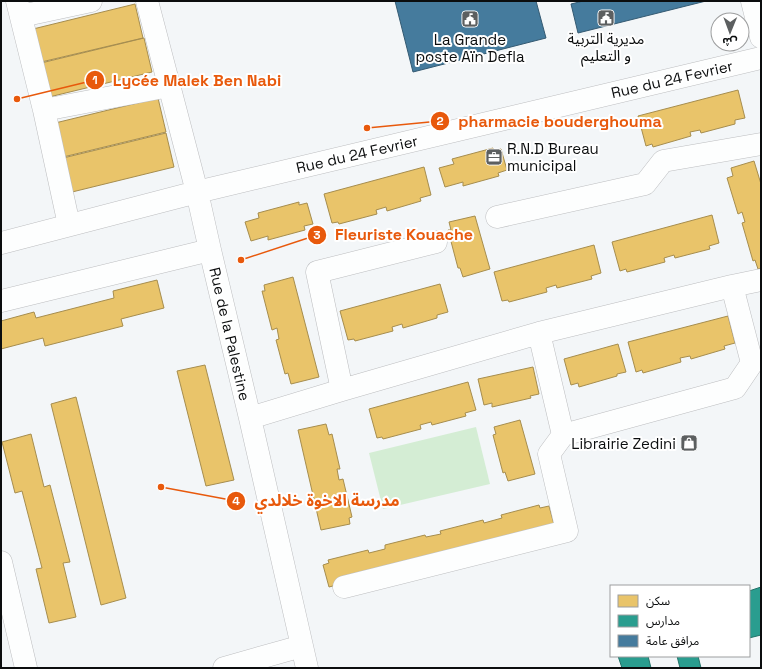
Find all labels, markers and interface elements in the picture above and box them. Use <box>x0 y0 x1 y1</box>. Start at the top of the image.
public building icon: مديرية التربية و التعليم <box>596 8 616 28</box>
public building icon: La Grande poste Aïn Defla <box>460 9 480 29</box>
north arrow <box>710 12 750 52</box>
place label: مديرية التربية و التعليم <box>568 29 644 67</box>
place label: La Grande poste Aïn Defla <box>415 30 525 66</box>
text: ش <box>722 35 737 49</box>
street label: Rue du 24 Fevrier <box>609 56 735 102</box>
callout: Lycée Malek Ben Nabi <box>85 66 290 94</box>
text: Lycée Malek Ben Nabi <box>113 70 281 91</box>
text: 1 <box>92 72 98 88</box>
callout: pharmacie bouderghouma <box>430 107 670 135</box>
text: pharmacie bouderghouma <box>458 111 662 132</box>
text: 2 <box>436 113 444 129</box>
street label: Rue du 24 Fevrier <box>294 131 420 177</box>
place label: R.N.D Bureau municipal <box>507 139 599 175</box>
office icon: R.N.D Bureau municipal <box>484 147 504 167</box>
callout: Fleuriste Kouache <box>307 221 481 249</box>
text: Fleuriste Kouache <box>335 224 473 245</box>
text: 3 <box>313 227 321 243</box>
street label: Rue de la Palestine <box>205 265 255 403</box>
shop icon: Librairie Zedini <box>679 433 699 453</box>
place label: Librairie Zedini <box>571 434 676 453</box>
callout: مدرسة الاخوة خلالدي <box>226 487 407 515</box>
text: مدرسة الاخوة خلالدي <box>254 490 400 514</box>
text: 4 <box>232 493 240 509</box>
legend <box>610 585 750 657</box>
text: سكن <box>646 593 670 609</box>
text: مدارس <box>646 613 680 629</box>
text: مرافق عامة <box>646 633 699 649</box>

